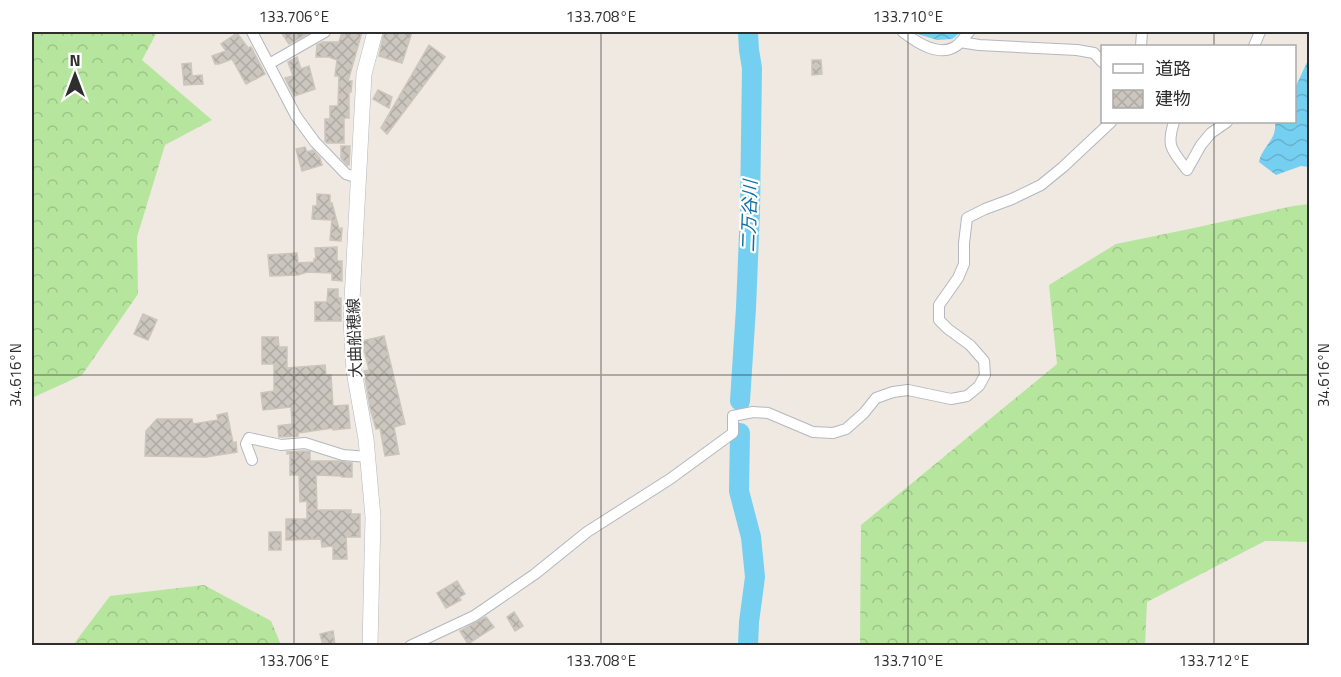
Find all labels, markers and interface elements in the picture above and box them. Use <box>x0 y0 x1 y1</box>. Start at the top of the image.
text: 133.706°E <box>259 5 329 28</box>
text: 133.708°E <box>566 5 636 28</box>
text: 133.710°E <box>873 5 943 28</box>
north arrow <box>45 45 105 105</box>
legend <box>1101 45 1296 123</box>
text: N <box>69 48 81 72</box>
text: 道路 <box>1155 55 1191 82</box>
text: 建物 <box>1155 85 1191 112</box>
water label: 二万谷川 <box>734 178 764 252</box>
street label: 大曲船穂線 <box>341 298 367 378</box>
text: 34.616°N <box>4 343 27 407</box>
text: 34.616°N <box>1312 343 1335 407</box>
text: 133.706°E <box>259 649 329 672</box>
text: 133.708°E <box>566 649 636 672</box>
text: 133.710°E <box>873 649 943 672</box>
text: 133.712°E <box>1179 649 1249 672</box>

